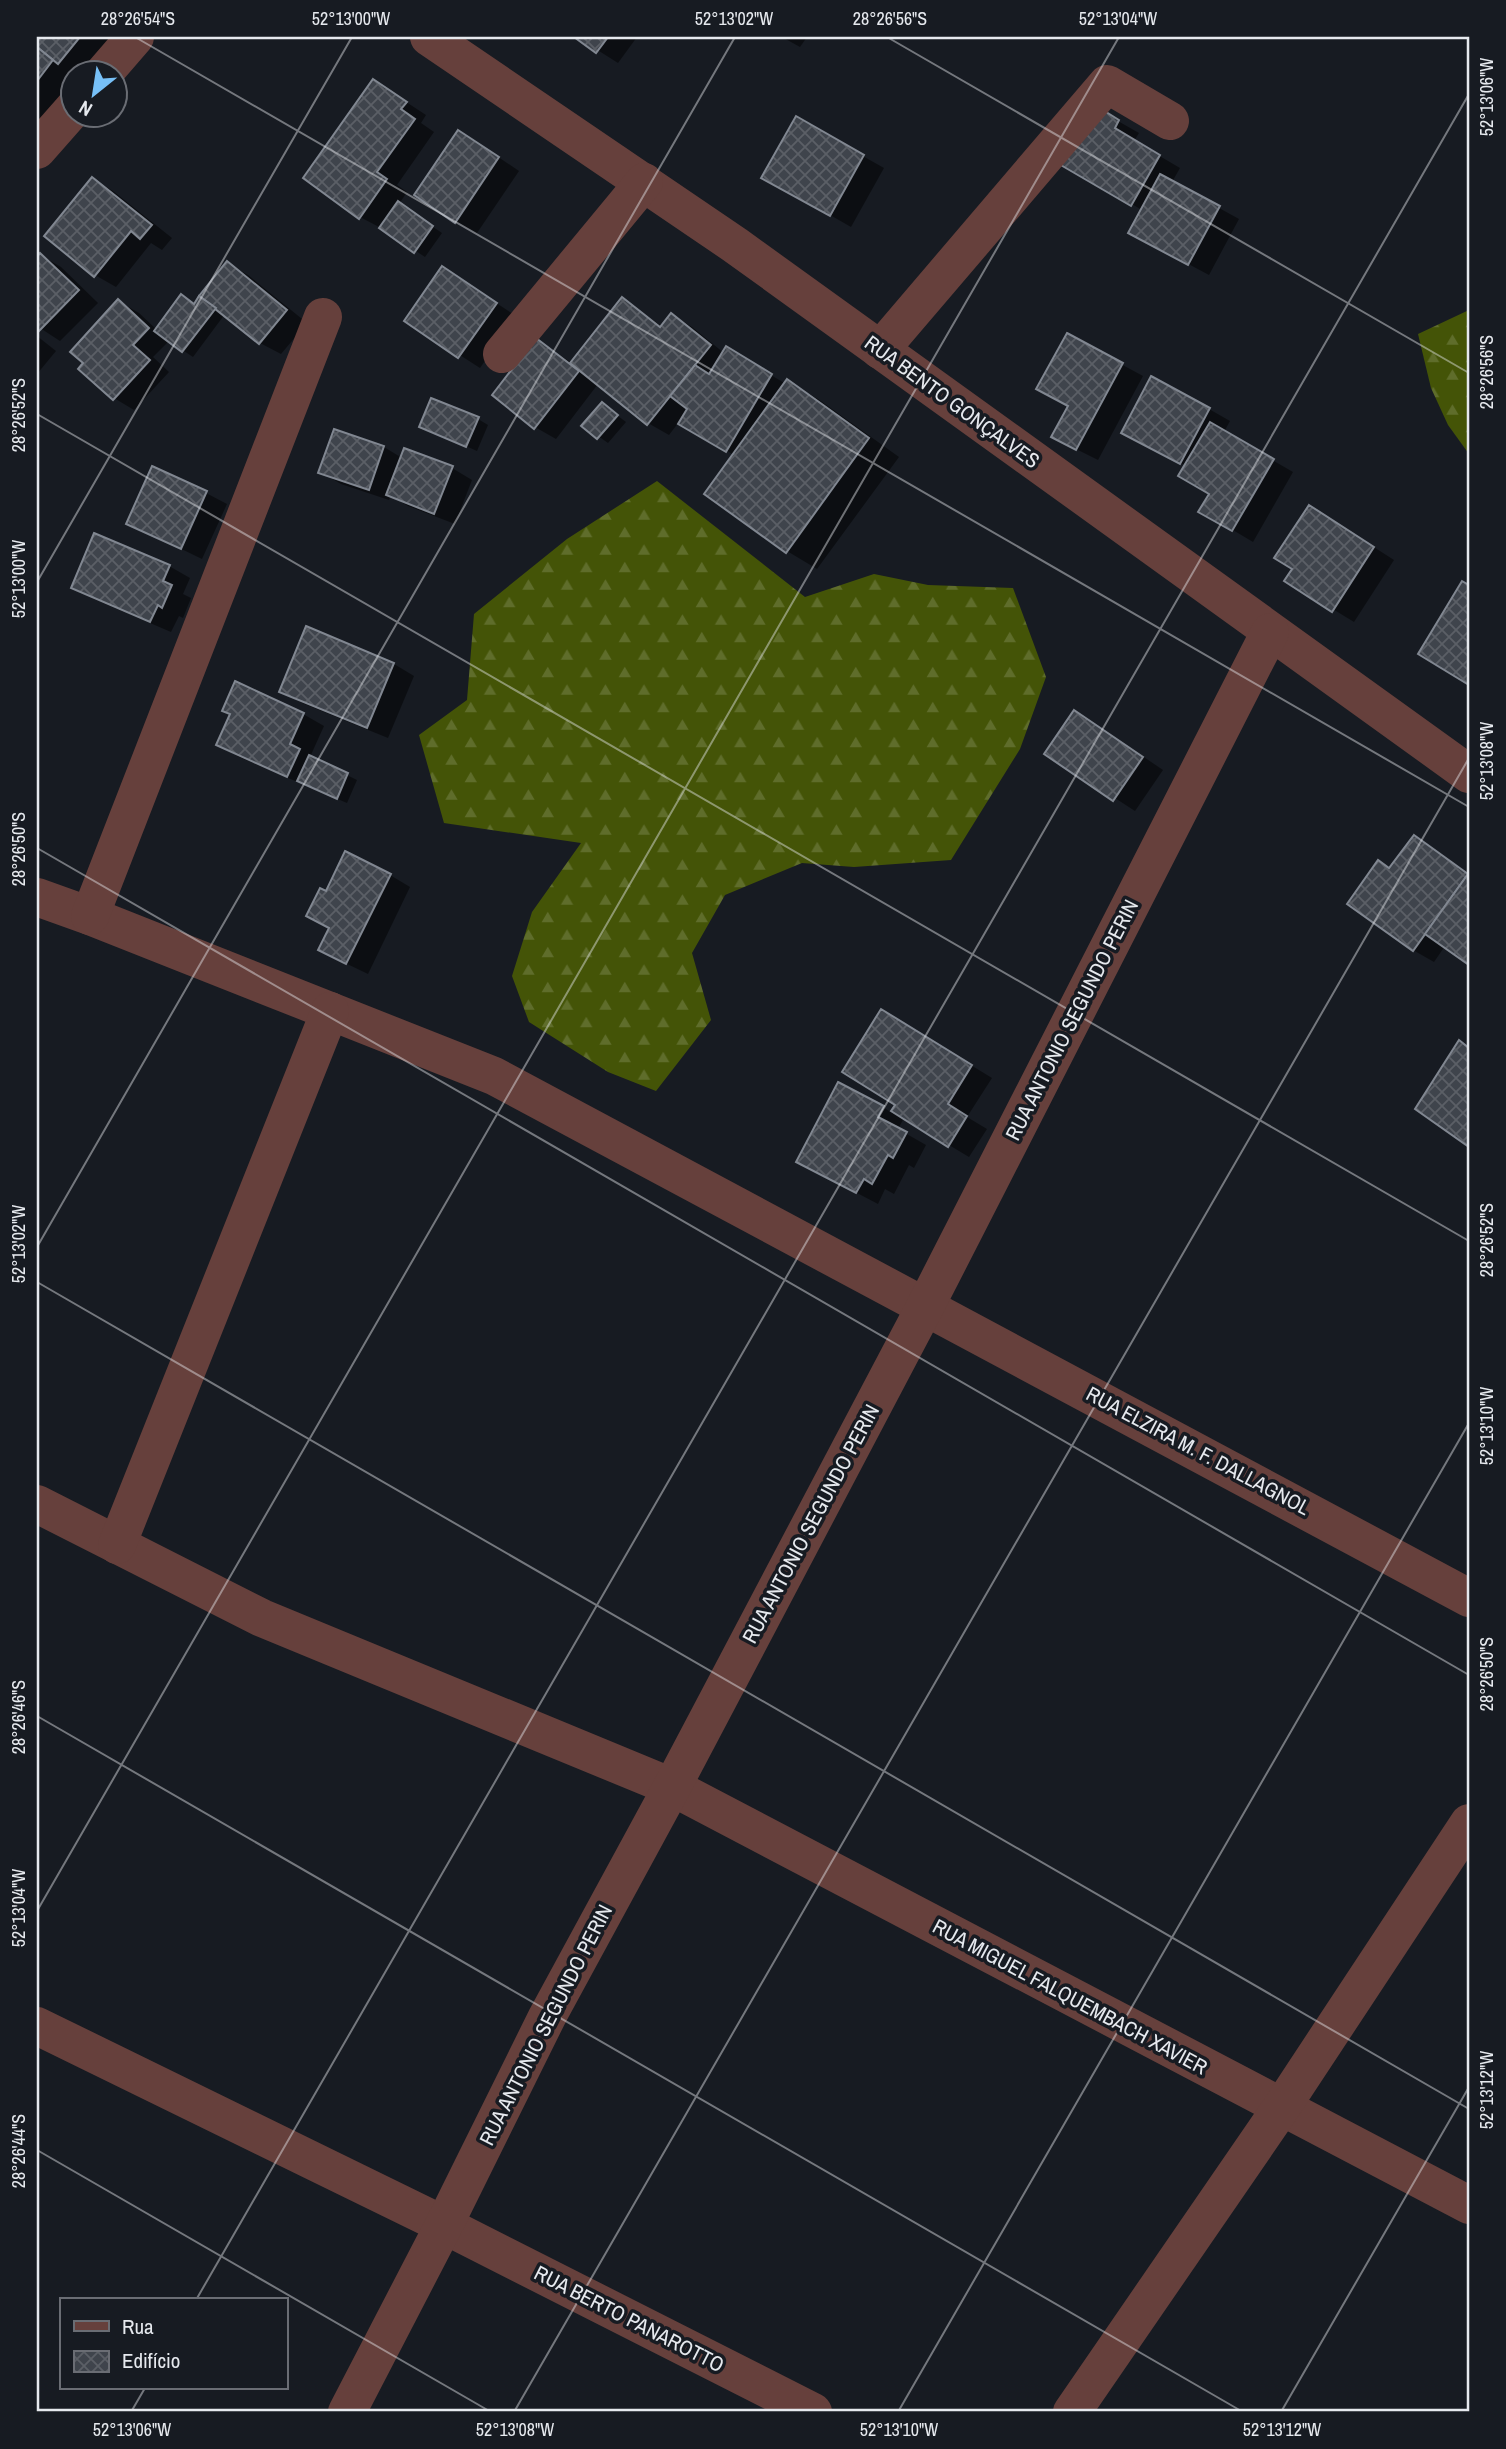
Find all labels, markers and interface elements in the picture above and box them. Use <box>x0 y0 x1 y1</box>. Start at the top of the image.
text: 28°26'54"S <box>101 6 175 31</box>
text: 52°13'00"W <box>312 6 390 31</box>
text: 52°13'02"W <box>695 6 773 31</box>
text: 28°26'56"S <box>853 6 927 31</box>
text: 52°13'04"W <box>1079 6 1157 31</box>
text: 52°13'06"W <box>1474 58 1499 136</box>
north arrow <box>60 60 130 130</box>
text: N <box>74 95 97 123</box>
street label: RUA BENTO GONÇALVES <box>859 328 1046 475</box>
text: 28°26'56"S <box>1474 335 1499 409</box>
text: 28°26'52"S <box>6 378 31 452</box>
text: 52°13'00"W <box>6 540 31 618</box>
text: 52°13'08"W <box>1474 722 1499 800</box>
text: 28°26'50"S <box>6 812 31 886</box>
street label: RUA ANTONIO SEGUNDO PERIN <box>998 894 1145 1145</box>
text: 28°26'52"S <box>1474 1203 1499 1277</box>
text: 52°13'02"W <box>6 1205 31 1283</box>
street label: RUA ELZIRA M. F. DALLAGNOL <box>1081 1379 1316 1522</box>
text: 52°13'10"W <box>1474 1387 1499 1465</box>
street label: RUA ANTONIO SEGUNDO PERIN <box>735 1399 886 1648</box>
text: 28°26'50"S <box>1474 1637 1499 1711</box>
text: 28°26'46"S <box>6 1680 31 1754</box>
text: 52°13'04"W <box>6 1869 31 1947</box>
street label: RUA ANTONIO SEGUNDO PERIN <box>472 1899 619 2150</box>
street label: RUA MIGUEL FALQUEMBACH XAVIER <box>928 1912 1213 2081</box>
text: 52°13'12"W <box>1474 2051 1499 2129</box>
text: 28°26'44"S <box>6 2114 31 2188</box>
street label: RUA BERTO PANAROTTO <box>529 2258 729 2379</box>
legend <box>60 2298 287 2390</box>
text: Rua <box>122 2312 154 2341</box>
text: Edifício <box>122 2346 180 2375</box>
text: 52°13'06"W <box>93 2417 171 2442</box>
text: 52°13'08"W <box>476 2417 554 2442</box>
text: 52°13'10"W <box>860 2417 938 2442</box>
text: 52°13'12"W <box>1243 2417 1321 2442</box>

